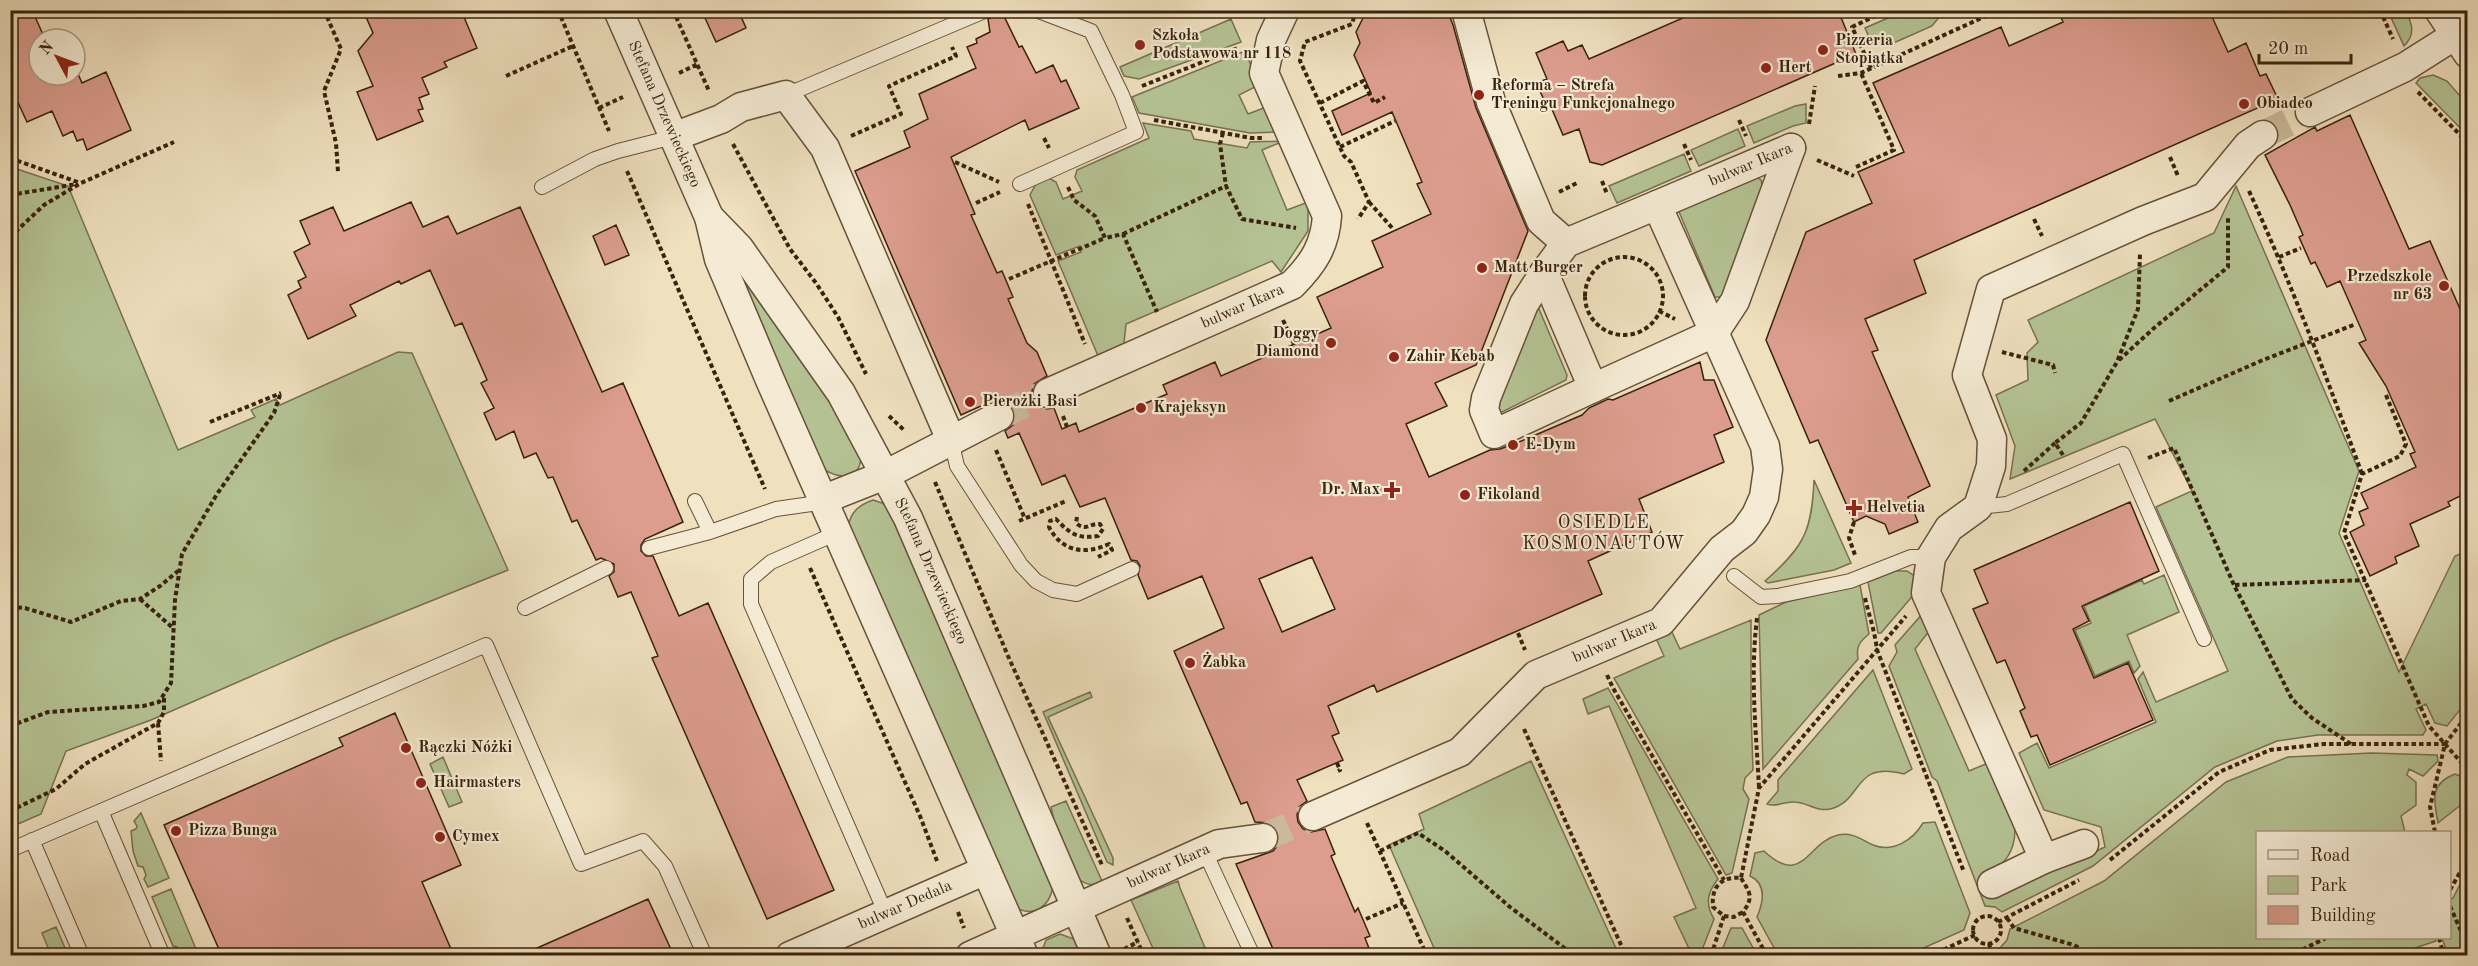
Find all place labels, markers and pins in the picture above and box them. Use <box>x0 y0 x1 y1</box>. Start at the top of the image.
place label: Szkoła Podstawowa nr 118 <box>1152 28 1291 62</box>
place label: Pizzeria Stopiątka <box>1835 33 1903 67</box>
marker: Szkoła Podstawowa nr 118 <box>1133 38 1147 52</box>
marker: Pizzeria Stopiątka <box>1816 43 1830 57</box>
place label: Hert <box>1778 60 1812 76</box>
marker: Hert <box>1759 61 1773 75</box>
place label: Reforma – Strefa Treningu Funkcjonalnego <box>1491 78 1675 112</box>
marker: Reforma – Strefa Treningu Funkcjonalnego <box>1472 88 1486 102</box>
place label: Obiadeo <box>2256 96 2313 112</box>
marker: Obiadeo <box>2237 97 2251 111</box>
place label: Matt Burger <box>1494 260 1583 276</box>
marker: Matt Burger <box>1475 261 1489 275</box>
place label: Przedszkole nr 63 <box>2347 269 2432 303</box>
marker: Przedszkole nr 63 <box>2437 279 2451 293</box>
place label: Doggy Diamond <box>1255 326 1319 360</box>
marker: Doggy Diamond <box>1324 336 1338 350</box>
place label: Zahir Kebab <box>1406 349 1495 365</box>
marker: Zahir Kebab <box>1387 350 1401 364</box>
place label: Pierożki Basi <box>982 394 1077 410</box>
marker: Pierożki Basi <box>963 395 977 409</box>
place label: Krajeksyn <box>1153 400 1226 416</box>
marker: Krajeksyn <box>1134 401 1148 415</box>
place label: E-Dym <box>1525 437 1576 453</box>
marker: E-Dym <box>1506 438 1520 452</box>
place label: Dr. Max <box>1321 482 1380 498</box>
marker: Dr. Max <box>1385 483 1399 497</box>
place label: Fikoland <box>1477 487 1540 503</box>
marker: Fikoland <box>1458 488 1472 502</box>
place label: Helvetia <box>1866 500 1926 516</box>
marker: Helvetia <box>1847 501 1861 515</box>
place label: Żabka <box>1202 651 1246 671</box>
marker: Żabka <box>1183 656 1197 670</box>
place label: Rączki Nóżki <box>418 740 512 756</box>
marker: Rączki Nóżki <box>399 741 413 755</box>
place label: Hairmasters <box>433 775 521 791</box>
marker: Hairmasters <box>414 776 428 790</box>
place label: Pizza Bunga <box>188 823 277 839</box>
marker: Pizza Bunga <box>169 824 183 838</box>
place label: Cymex <box>452 829 500 845</box>
marker: Cymex <box>433 830 447 844</box>

